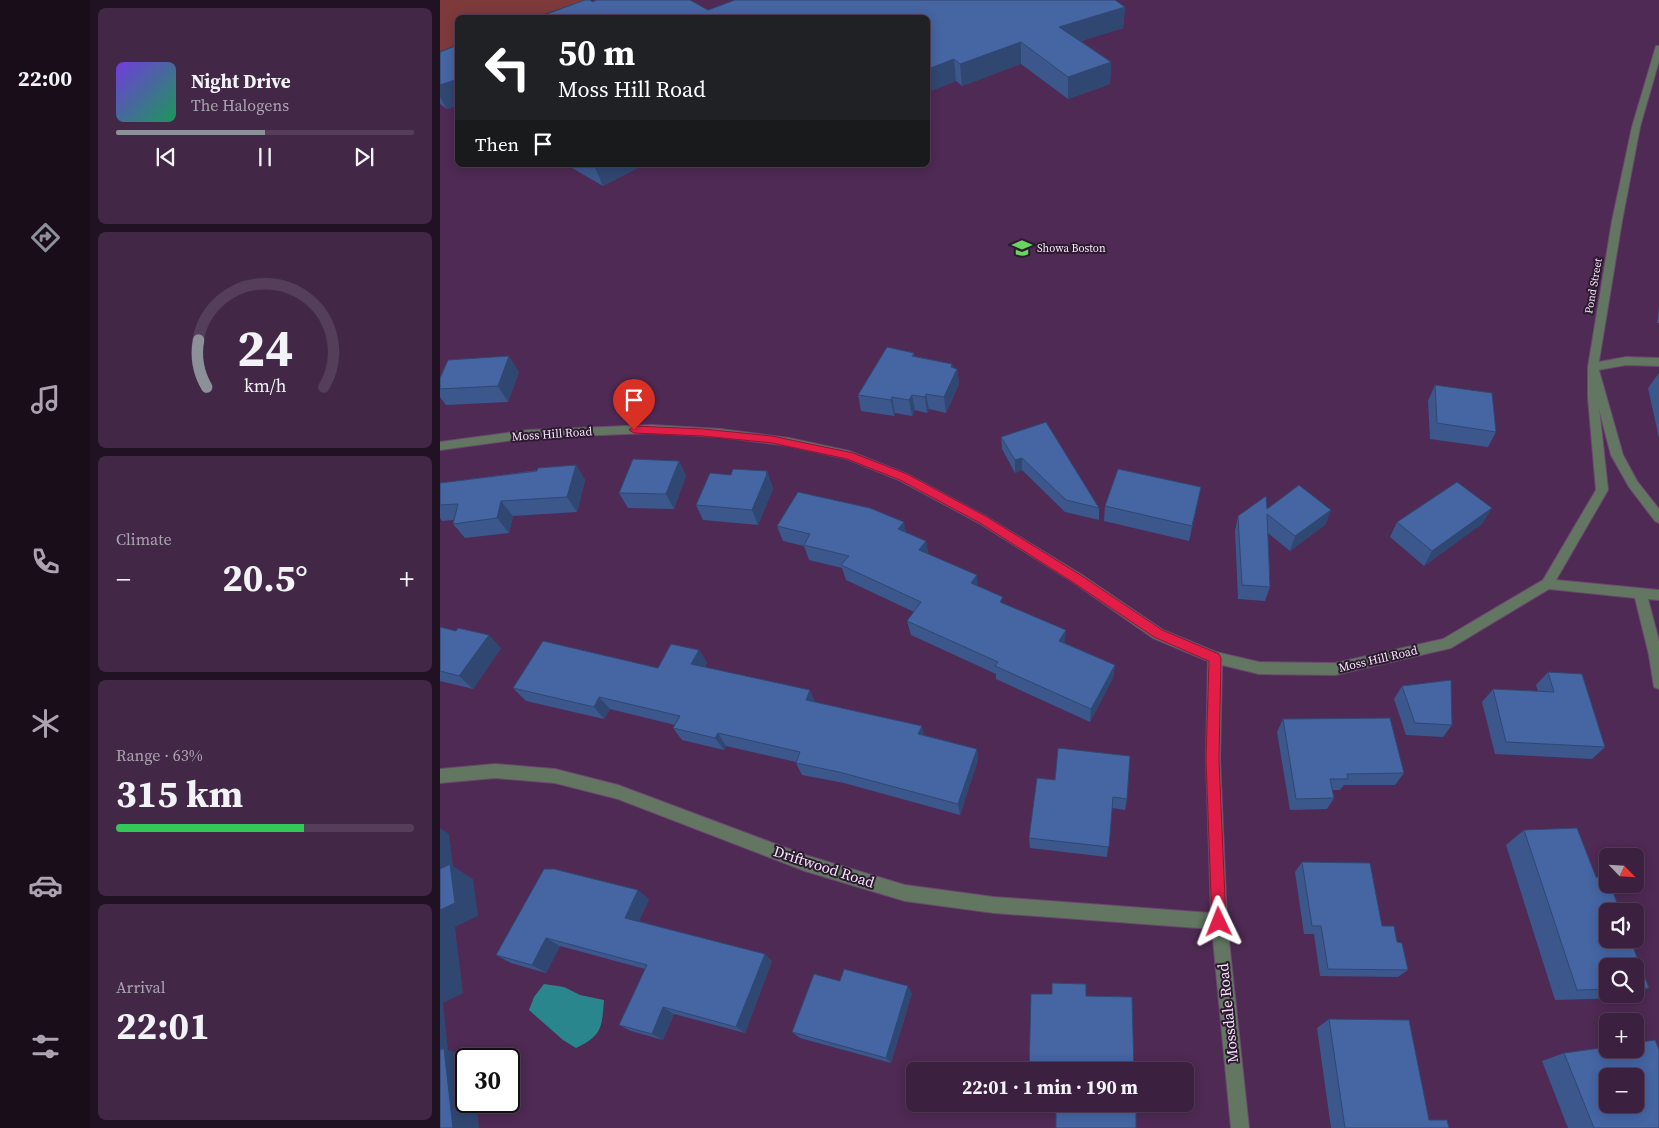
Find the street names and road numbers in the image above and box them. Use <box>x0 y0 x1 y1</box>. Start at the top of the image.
street label: Pond Street <box>1581 257 1606 315</box>
street label: Moss Hill Road <box>511 423 593 445</box>
street label: Moss Hill Road <box>1337 642 1419 676</box>
street label: Driftwood Road <box>771 840 878 893</box>
street label: Mossdale Road <box>1212 962 1243 1064</box>

